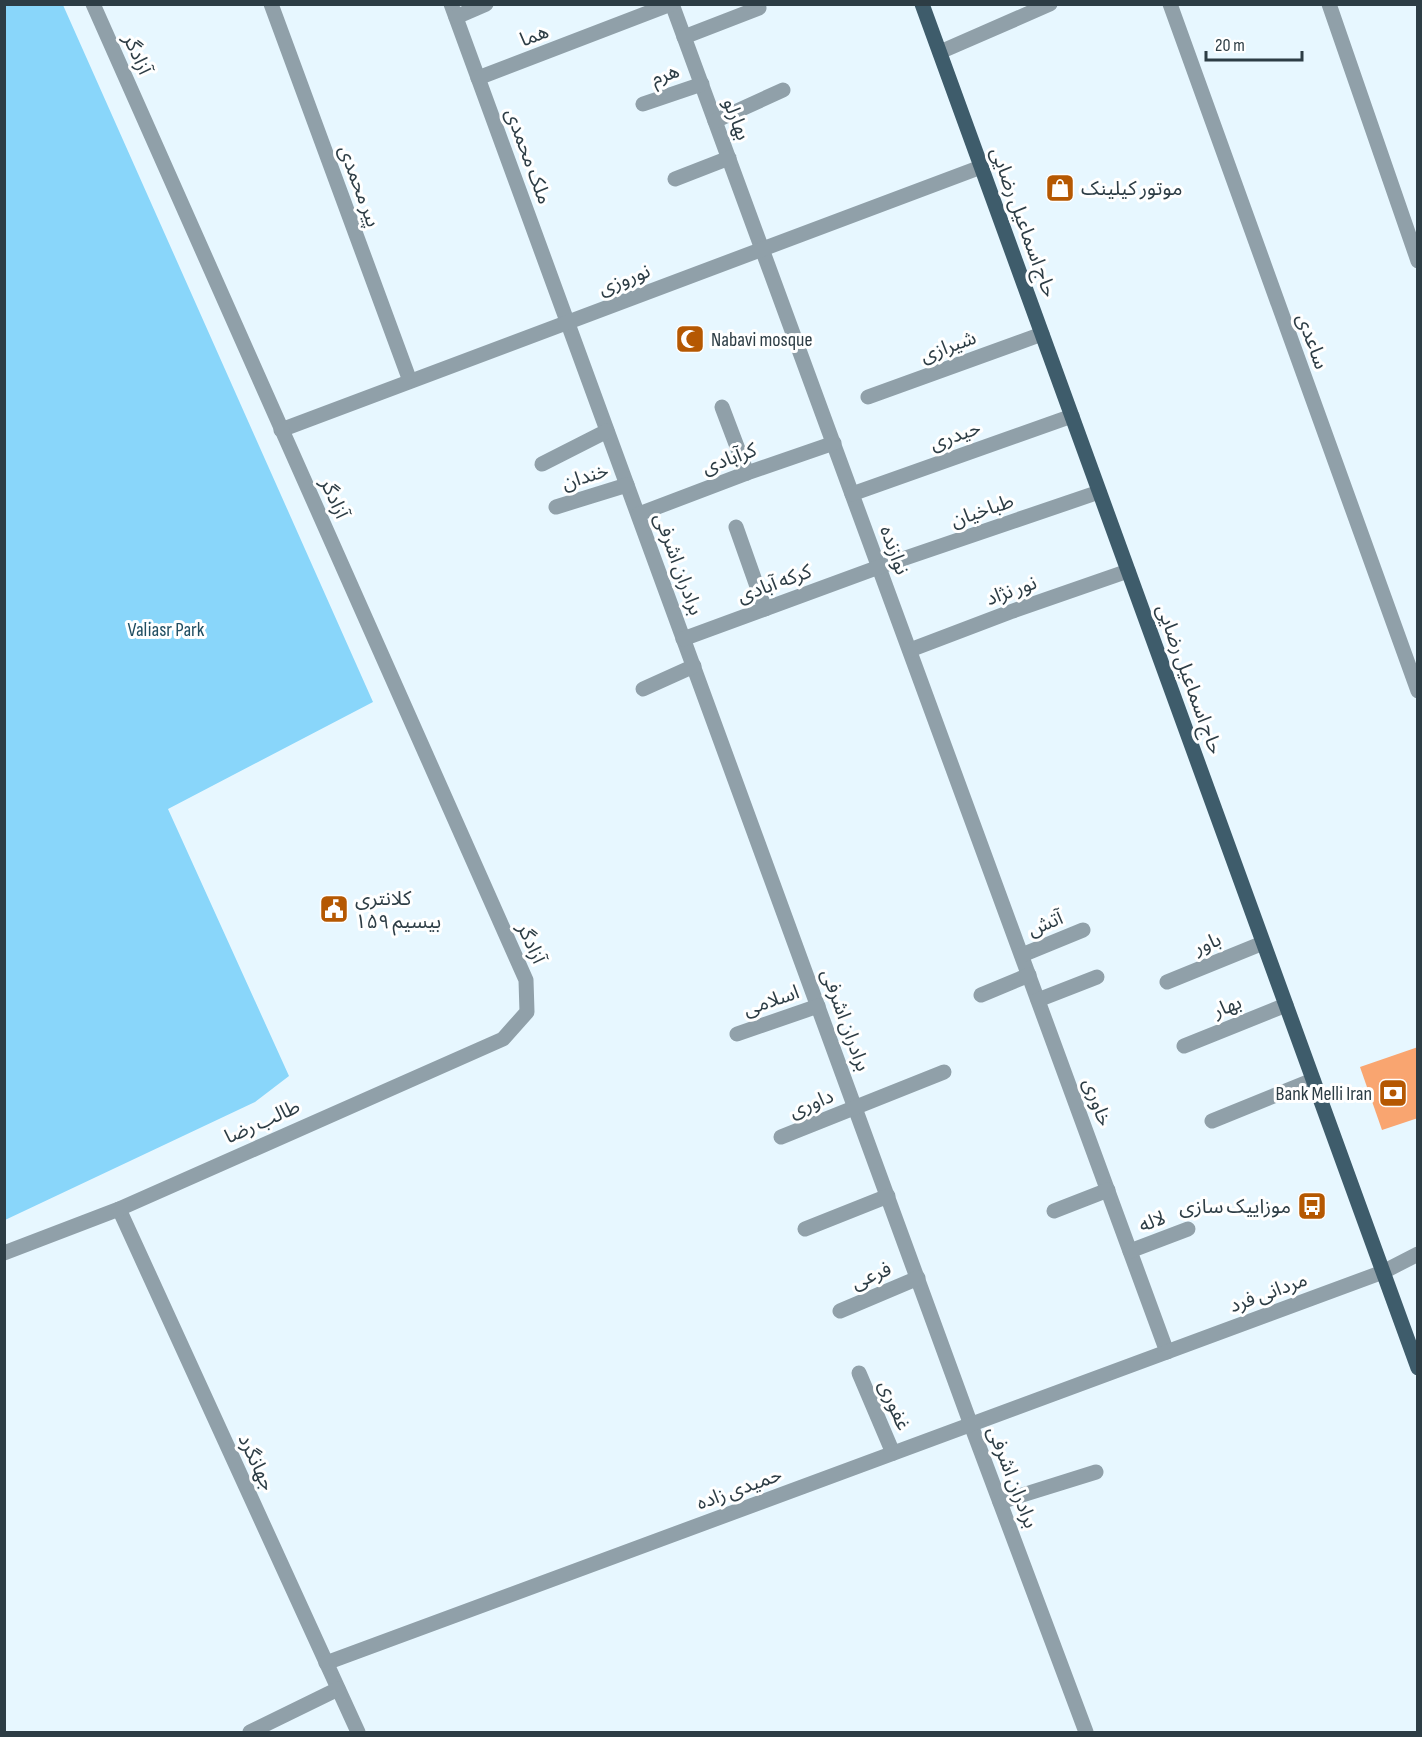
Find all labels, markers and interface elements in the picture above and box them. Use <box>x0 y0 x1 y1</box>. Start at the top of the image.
street label: هما <box>517 20 552 52</box>
scale bar <box>1206 24 1302 62</box>
street label: آزادگر <box>117 29 157 80</box>
text: 20 m <box>1215 35 1245 56</box>
street label: هرم <box>648 59 683 93</box>
street label: بهارلو <box>717 95 755 144</box>
street label: ملک محمدی <box>500 105 556 207</box>
street label: پیر محمدی <box>333 142 385 231</box>
street label: حاج اسماعیل رضایی <box>983 144 1061 301</box>
shop icon: موتور کیلینک <box>1044 172 1076 204</box>
place label: موتور کیلینک <box>1081 177 1182 201</box>
street label: نوروزی <box>595 259 654 301</box>
street label: ساعدی <box>1291 310 1333 372</box>
mosque icon: Nabavi mosque <box>674 323 706 355</box>
street label: شیرازی <box>917 326 980 368</box>
place label: Nabavi mosque <box>711 328 812 352</box>
street label: حیدری <box>927 416 984 456</box>
street label: کرآبادی <box>699 438 761 480</box>
street label: خندان <box>559 459 612 495</box>
street label: آزادگر <box>314 473 354 524</box>
street label: طباخیان <box>948 489 1017 533</box>
street label: برادران اشرفی <box>648 510 708 619</box>
street label: نوازنده <box>874 523 914 578</box>
street label: کرکه آبادی <box>734 559 815 608</box>
street label: نور نژاد <box>983 571 1040 611</box>
street label: حاج اسماعیل رضایی <box>1149 601 1227 758</box>
park label: Valiasr Park <box>128 618 205 642</box>
place label: کلانتری ۱۵۹ بیسیم <box>355 887 441 936</box>
public building icon: کلانتری ۱۵۹ بیسیم <box>318 893 350 925</box>
street label: آتش <box>1024 906 1068 942</box>
street label: آزادگر <box>511 918 551 969</box>
street label: باور <box>1189 928 1225 961</box>
street label: برادران اشرفی <box>815 966 875 1075</box>
street label: اسلامی <box>740 980 802 1022</box>
street label: بهار <box>1209 990 1245 1024</box>
street label: خاوری <box>1077 1075 1117 1130</box>
bank icon: Bank Melli Iran <box>1377 1077 1409 1109</box>
place label: Bank Melli Iran <box>1276 1082 1372 1106</box>
street label: داوری <box>786 1084 837 1124</box>
street label: طالب رضا <box>221 1095 304 1149</box>
bus stop icon: موزاییک سازی <box>1296 1190 1328 1222</box>
place label: موزاییک سازی <box>1179 1195 1291 1219</box>
street label: لاله <box>1136 1206 1169 1238</box>
street label: فرعی <box>848 1257 895 1295</box>
street label: مردانی فرد <box>1226 1268 1311 1318</box>
street label: غفوری <box>873 1377 915 1434</box>
street label: برادران اشرفی <box>982 1423 1042 1532</box>
street label: جهانگرد <box>233 1430 280 1495</box>
street label: حمیدی زاده <box>693 1462 785 1515</box>

